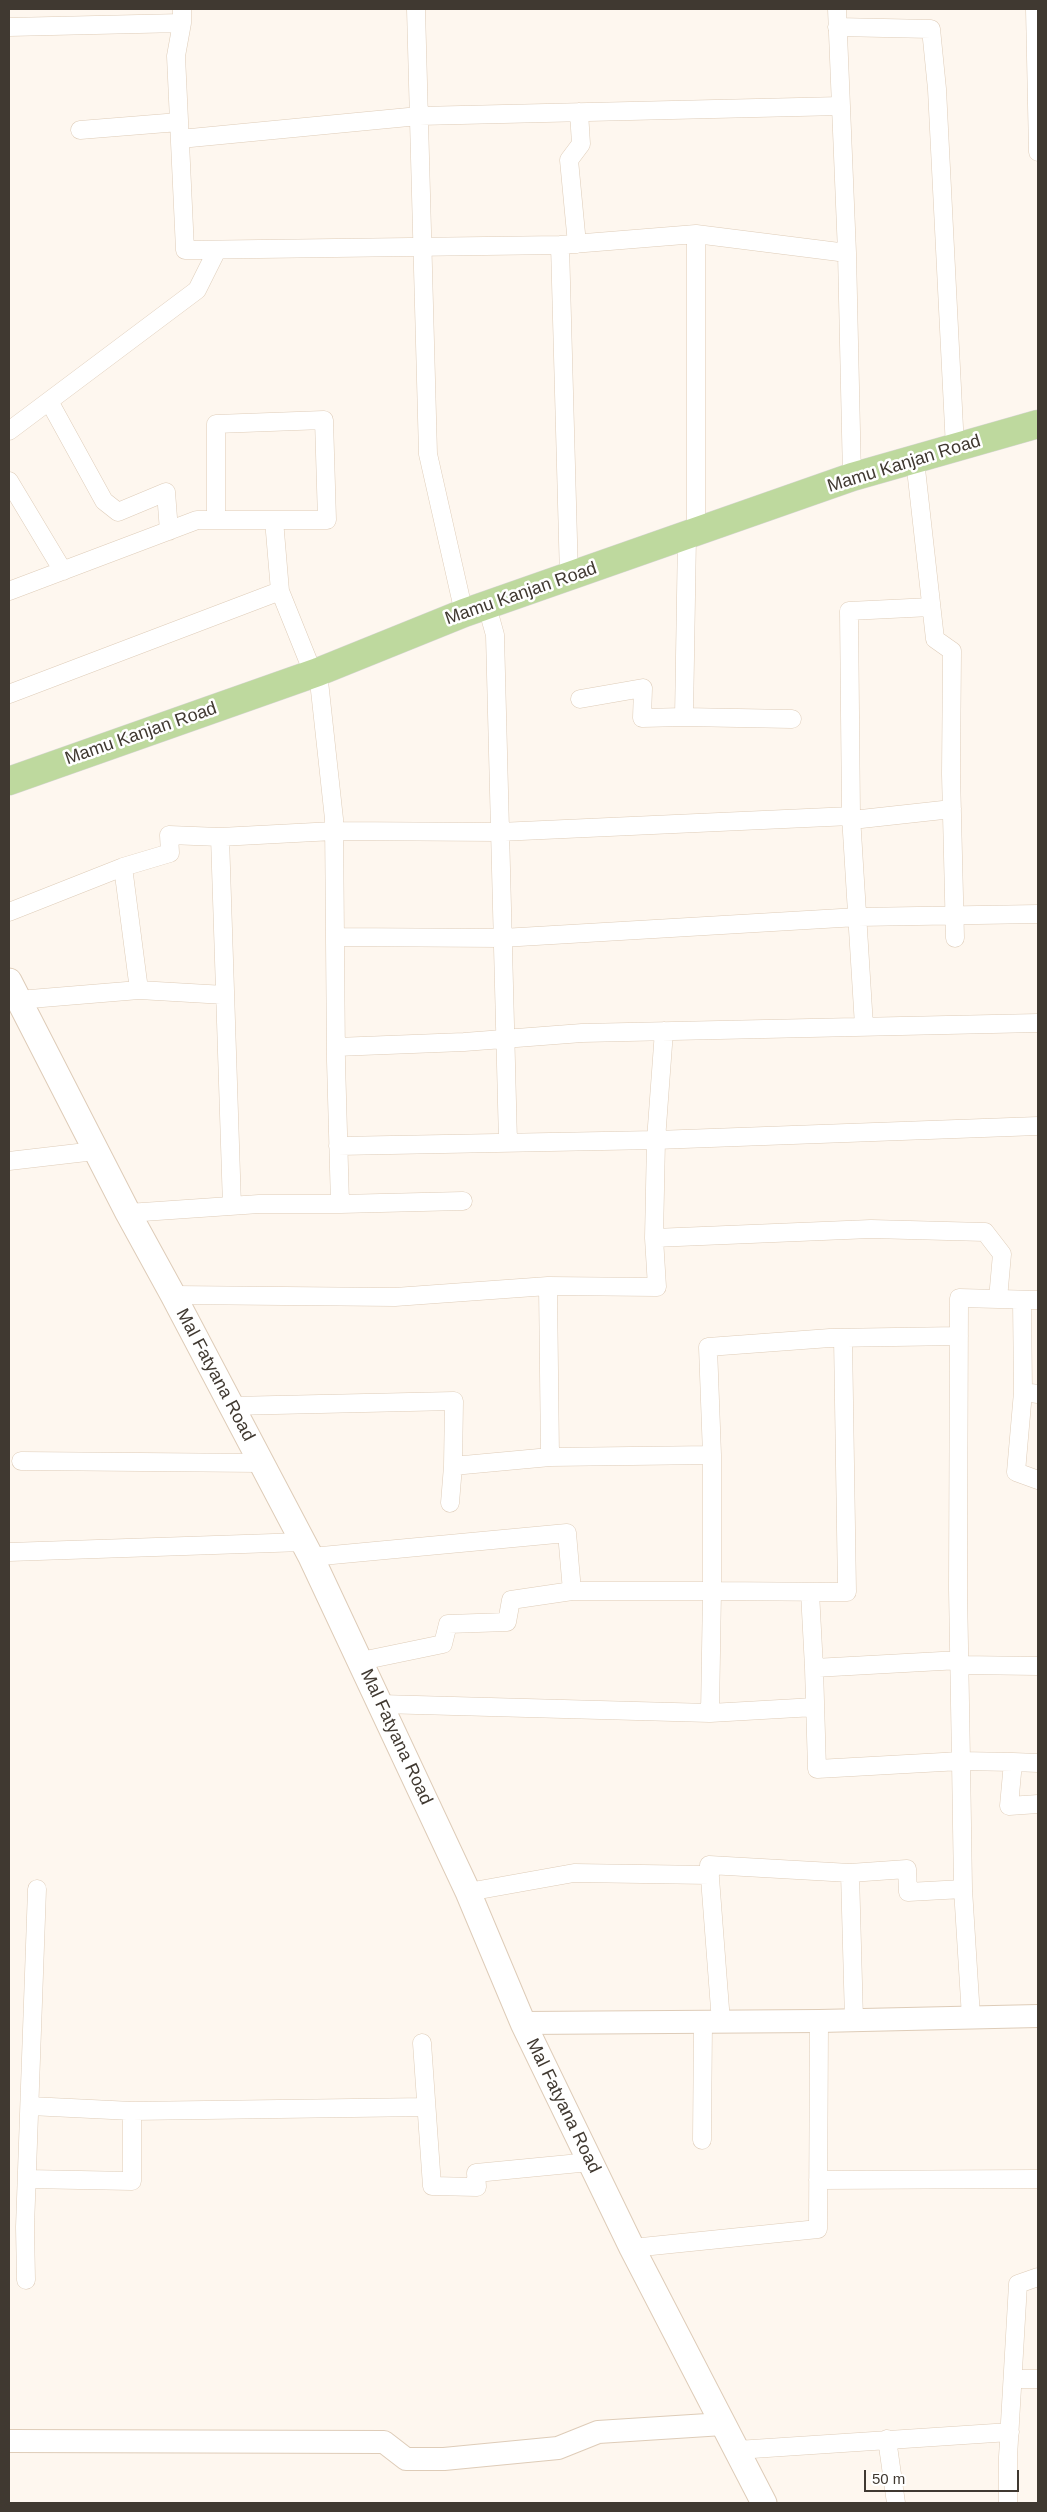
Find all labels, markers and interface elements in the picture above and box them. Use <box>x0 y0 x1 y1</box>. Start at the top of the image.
street label: Mamu Kanjan Road <box>825 430 983 498</box>
street label: Mamu Kanjan Road <box>442 558 600 630</box>
street label: Mamu Kanjan Road <box>62 698 220 770</box>
street label: Mal Fatyana Road <box>171 1305 259 1445</box>
street label: Mal Fatyana Road <box>355 1666 437 1808</box>
street label: Mal Fatyana Road <box>521 2035 605 2177</box>
scale bar <box>867 2460 1022 2492</box>
text: 50 m <box>872 2470 905 2487</box>

